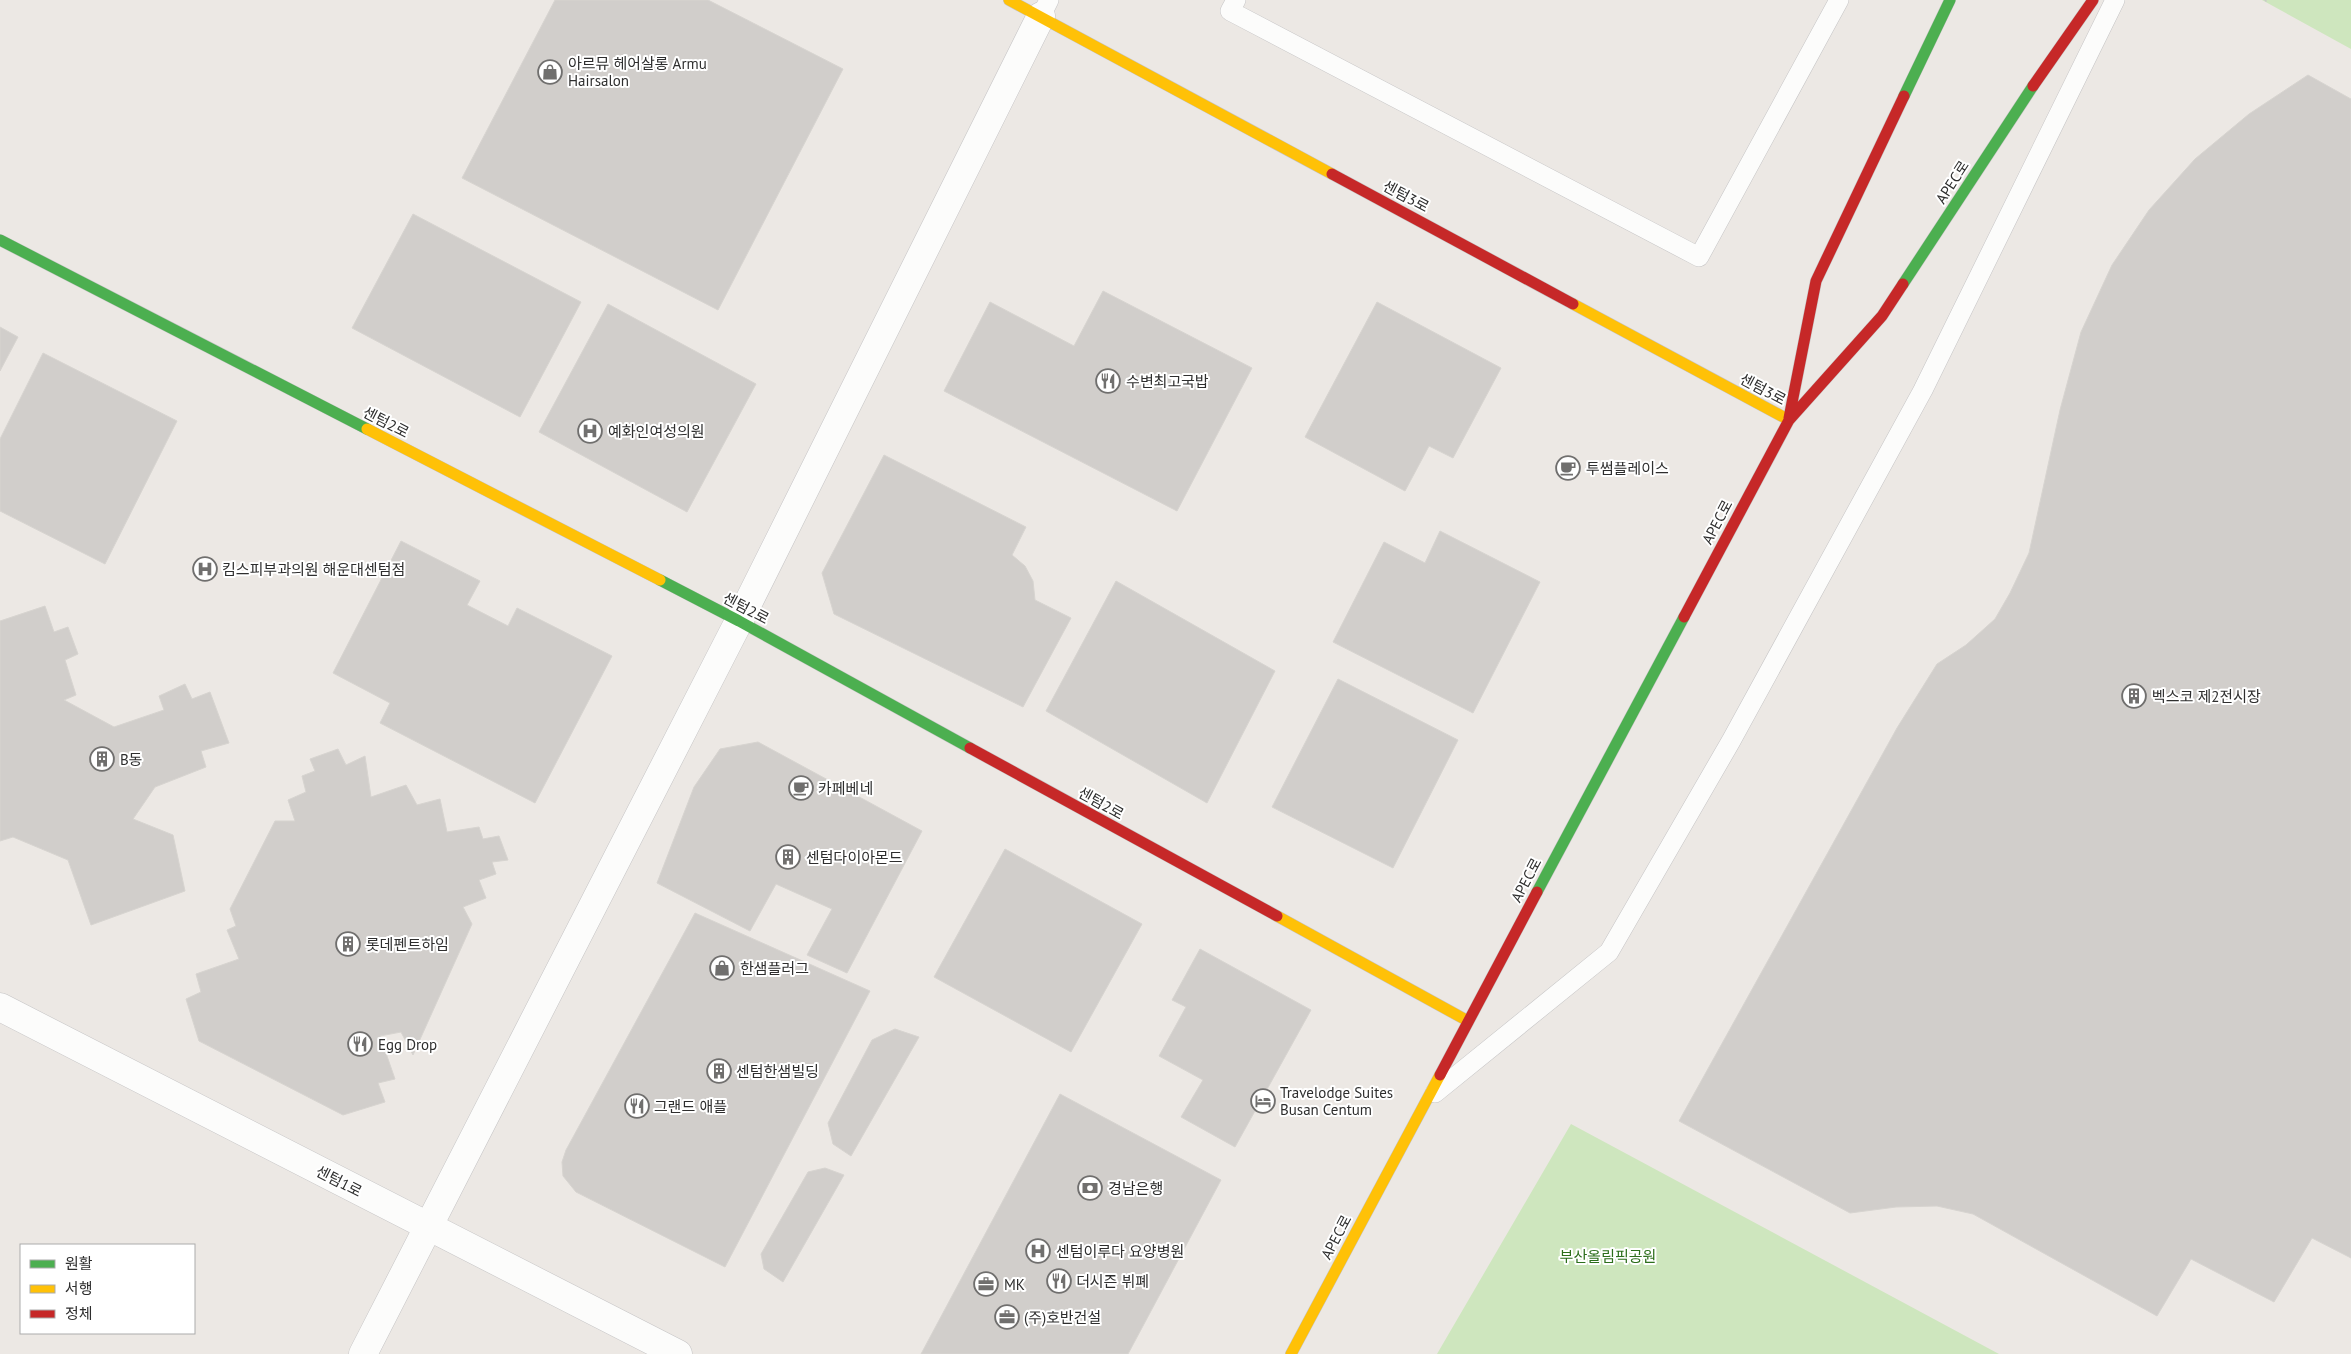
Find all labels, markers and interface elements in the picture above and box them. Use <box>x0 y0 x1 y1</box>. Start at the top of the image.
place label: 아르뮤 헤어살롱 Armu Hairsalon <box>568 54 707 90</box>
shop icon: 아르뮤 헤어살롱 Armu Hairsalon <box>537 59 563 85</box>
street label: APEC로 <box>1931 157 1973 207</box>
street label: 센텀3로 <box>1380 176 1432 216</box>
restaurant icon: 수변최고국밥 <box>1095 368 1121 394</box>
street label: 센텀3로 <box>1737 369 1789 409</box>
place label: 수변최고국밥 <box>1126 372 1209 391</box>
street label: 센텀2로 <box>360 402 412 442</box>
hospital icon: 예화인여성의원 <box>577 418 603 444</box>
place label: 예화인여성의원 <box>608 422 705 441</box>
cafe icon: 투썸플레이스 <box>1555 455 1581 481</box>
place label: 투썸플레이스 <box>1586 459 1669 478</box>
street label: APEC로 <box>1697 497 1737 547</box>
hospital icon: 킴스피부과의원 해운대센텀점 <box>192 556 218 582</box>
place label: 킴스피부과의원 해운대센텀점 <box>222 560 405 579</box>
street label: 센텀2로 <box>720 588 772 628</box>
building icon: 벡스코 제2전시장 <box>2121 683 2147 709</box>
place label: 벡스코 제2전시장 <box>2152 687 2261 706</box>
building icon: B동 <box>89 746 115 772</box>
place label: B동 <box>120 750 143 769</box>
cafe icon: 카페베네 <box>788 775 814 801</box>
place label: 카페베네 <box>818 779 873 798</box>
street label: 센텀2로 <box>1075 783 1127 823</box>
building icon: 센텀다이아몬드 <box>775 844 801 870</box>
place label: 센텀다이아몬드 <box>806 848 903 867</box>
street label: APEC로 <box>1506 855 1546 905</box>
building icon: 롯데펜트하임 <box>335 931 361 957</box>
place label: 롯데펜트하임 <box>366 935 449 954</box>
shop icon: 한샘플러그 <box>709 955 735 981</box>
place label: 한샘플러그 <box>740 959 809 978</box>
restaurant icon: Egg Drop <box>347 1031 373 1057</box>
place label: Egg Drop <box>378 1035 437 1054</box>
building icon: 센텀한샘빌딩 <box>706 1058 732 1084</box>
place label: 센텀한샘빌딩 <box>736 1062 819 1081</box>
place label: Travelodge Suites Busan Centum <box>1280 1083 1393 1119</box>
hotel icon: Travelodge Suites Busan Centum <box>1250 1088 1276 1114</box>
restaurant icon: 그랜드 애플 <box>624 1093 650 1119</box>
place label: 그랜드 애플 <box>654 1097 727 1116</box>
street label: 센텀1로 <box>313 1161 365 1201</box>
bank icon: 경남은행 <box>1077 1175 1103 1201</box>
place label: 경남은행 <box>1108 1179 1163 1198</box>
street label: APEC로 <box>1316 1212 1356 1262</box>
hospital icon: 센텀이루다 요양병원 <box>1025 1238 1051 1264</box>
place label: 센텀이루다 요양병원 <box>1056 1242 1184 1261</box>
legend <box>20 1244 195 1334</box>
park label: 부산올림픽공원 <box>1560 1247 1656 1266</box>
text: 원활 <box>65 1254 93 1273</box>
restaurant icon: 더시즌 뷔폐 <box>1046 1268 1072 1294</box>
office icon: MK <box>973 1271 999 1297</box>
place label: 더시즌 뷔폐 <box>1076 1272 1149 1291</box>
place label: MK <box>1004 1275 1025 1294</box>
text: 서행 <box>65 1279 93 1298</box>
text: 정체 <box>65 1304 93 1323</box>
office icon: (주)호반건설 <box>994 1304 1020 1330</box>
place label: (주)호반건설 <box>1024 1308 1101 1327</box>

